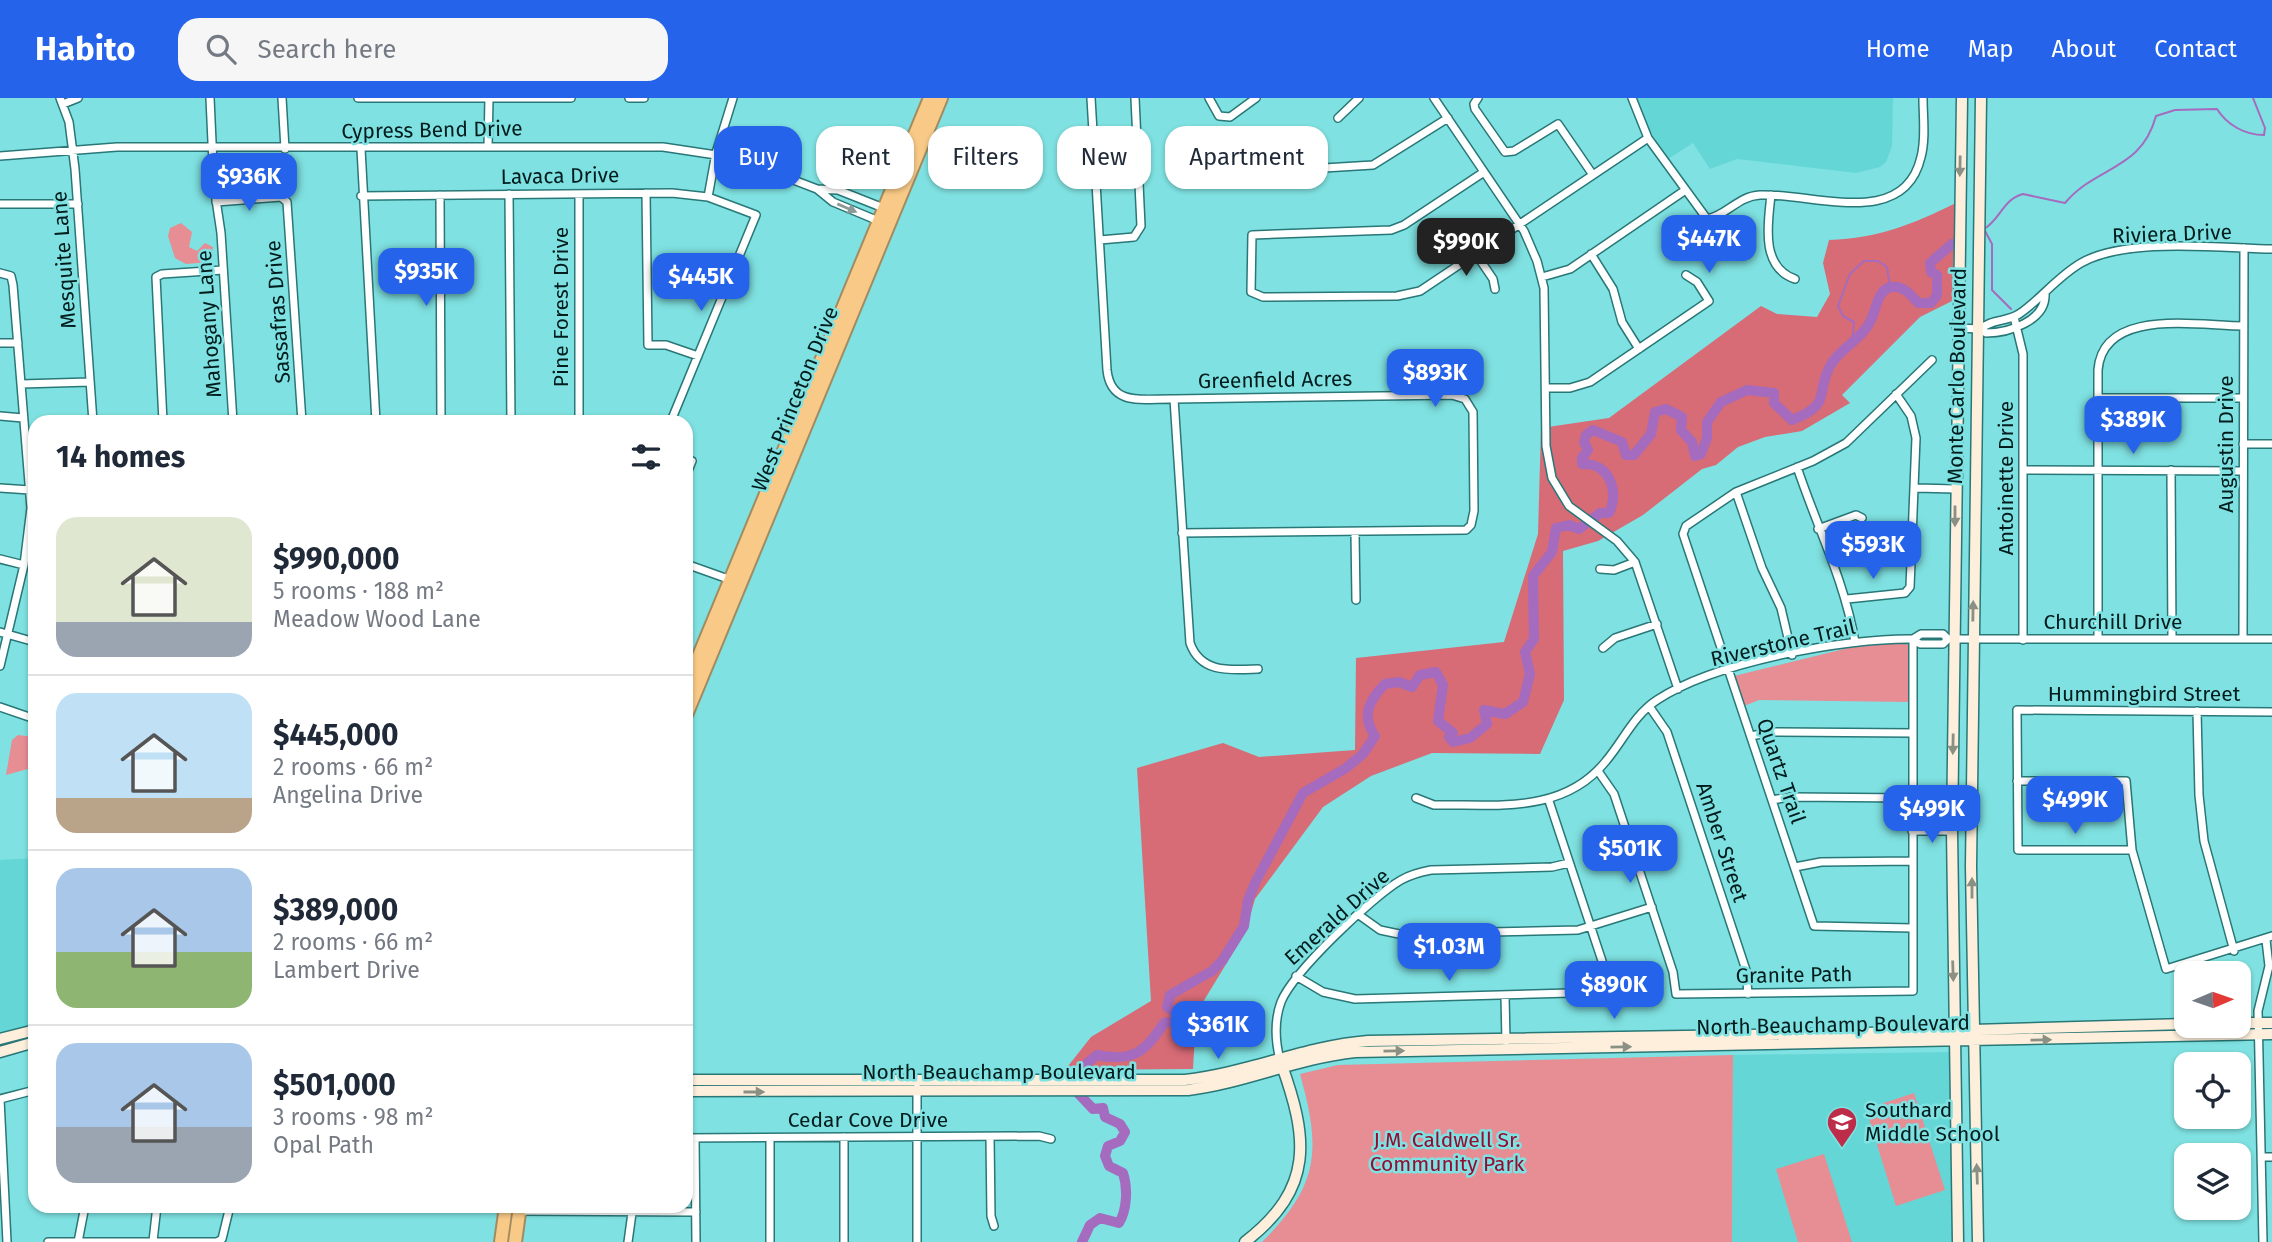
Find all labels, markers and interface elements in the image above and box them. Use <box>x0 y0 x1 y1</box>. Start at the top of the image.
search box <box>178 18 668 81</box>
text: Habito <box>35 29 136 69</box>
icon: search <box>202 30 240 68</box>
text: Search here <box>258 34 396 65</box>
text: Home <box>1866 35 1930 63</box>
text: Map <box>1968 35 2014 63</box>
text: About <box>2052 35 2116 63</box>
text: Contact <box>2154 35 2237 63</box>
street label: Cypress Bend Drive <box>341 115 523 145</box>
chip: Buy <box>714 126 802 189</box>
chip: Rent <box>816 126 914 189</box>
chip: Filters <box>928 126 1043 189</box>
chip: New <box>1057 126 1151 189</box>
chip: Apartment <box>1165 126 1328 189</box>
pin: $936K <box>200 153 298 213</box>
one-way arrow <box>1954 155 1966 177</box>
text: $936K <box>217 162 281 190</box>
street label: Lavaca Drive <box>500 162 620 190</box>
street label: Mesquite Lane <box>46 190 82 330</box>
one-way arrow <box>837 203 858 214</box>
pin: $447K <box>1660 216 1758 275</box>
pin: $990K <box>1417 218 1515 278</box>
street label: Riviera Drive <box>2112 219 2232 249</box>
text: $447K <box>1677 224 1741 252</box>
street label: Pine Forest Drive <box>548 227 574 387</box>
text: $990K <box>1433 227 1499 255</box>
street label: Sassafras Drive <box>260 240 296 384</box>
pin: $935K <box>377 248 475 308</box>
street label: Mahogany Lane <box>191 249 227 399</box>
pin: $445K <box>652 254 750 313</box>
text: $935K <box>394 257 458 285</box>
text: $445K <box>668 262 734 290</box>
street label: Monte Carlo Boulevard <box>1942 268 1972 484</box>
street label: West Princeton Drive <box>746 303 844 495</box>
pin: $893K <box>1386 350 1484 409</box>
text: $893K <box>1403 358 1467 386</box>
street label: Greenfield Acres <box>1198 366 1353 394</box>
street label: Augustin Drive <box>2213 375 2239 513</box>
pin: $389K <box>2084 396 2182 456</box>
street label: Antoinette Drive <box>1993 401 2019 555</box>
text: $389K <box>2100 405 2166 433</box>
icon: filters <box>627 438 665 476</box>
text: 14 homes <box>56 439 185 475</box>
one-way arrow <box>1949 505 1961 527</box>
pin: $593K <box>1824 522 1922 581</box>
text: $593K <box>1841 530 1905 558</box>
text: $990,000 <box>273 541 400 577</box>
icon: home <box>112 545 196 629</box>
text: 5 rooms · 188 m² <box>273 577 444 605</box>
one-way arrow <box>1968 600 1979 622</box>
text: Meadow Wood Lane <box>273 605 481 633</box>
street label: Churchill Drive <box>2044 609 2182 635</box>
street label: Riverstone Trail <box>1708 614 1858 672</box>
street label: Hummingbird Street <box>2048 681 2241 707</box>
street label: Quartz Trail <box>1751 715 1811 827</box>
text: $445,000 <box>273 717 399 753</box>
icon: home <box>112 721 196 805</box>
one-way arrow <box>1947 733 1959 755</box>
text: 2 rooms · 66 m² <box>273 753 433 781</box>
pin: $499K <box>2026 776 2124 836</box>
street label: Amber Street <box>1690 779 1754 906</box>
text: Angelina Drive <box>273 781 423 809</box>
text: $499K <box>2042 785 2108 813</box>
pin: $499K <box>1883 786 1981 845</box>
text: $499K <box>1899 794 1965 822</box>
pin: $501K <box>1581 826 1679 885</box>
text: $501K <box>1598 834 1662 862</box>
street label: Emerald Drive <box>1279 863 1395 971</box>
one-way arrow <box>1966 876 1978 898</box>
text: $389,000 <box>273 892 398 928</box>
icon: home <box>112 896 196 980</box>
pin: $1.03M <box>1392 924 1506 983</box>
text: 2 rooms · 66 m² <box>273 928 433 956</box>
text: $1.03M <box>1414 932 1484 960</box>
text: Lambert Drive <box>273 956 420 984</box>
one-way arrow <box>1947 960 1959 982</box>
street label: Granite Path <box>1735 961 1853 989</box>
north arrow <box>2174 961 2250 1038</box>
map controls <box>2174 961 2251 1220</box>
pin: $890K <box>1565 962 1663 1021</box>
text: $890K <box>1581 970 1647 998</box>
pin: $361K <box>1169 1002 1267 1061</box>
text: $361K <box>1187 1010 1249 1038</box>
street label: North Beauchamp Boulevard <box>1696 1010 1970 1040</box>
one-way arrow <box>2030 1034 2052 1046</box>
one-way arrow <box>1611 1042 1633 1053</box>
one-way arrow <box>1383 1045 1405 1057</box>
button: locate <box>2174 1052 2251 1129</box>
street label: North Beauchamp Boulevard <box>862 1059 1136 1085</box>
text: $501,000 <box>273 1067 396 1103</box>
icon: home <box>112 1071 196 1155</box>
one-way arrow <box>743 1086 765 1098</box>
place label: Southard Middle School <box>1865 1097 2000 1147</box>
text: 3 rooms · 98 m² <box>273 1103 433 1131</box>
school or university icon: Southard Middle School <box>1825 1105 1859 1149</box>
street label: Cedar Cove Drive <box>788 1107 948 1133</box>
park label: J.M. Caldwell Sr. Community Park <box>1370 1127 1525 1177</box>
text: Opal Path <box>273 1131 374 1159</box>
button: layers <box>2174 1143 2251 1220</box>
one-way arrow <box>1971 1163 1983 1185</box>

